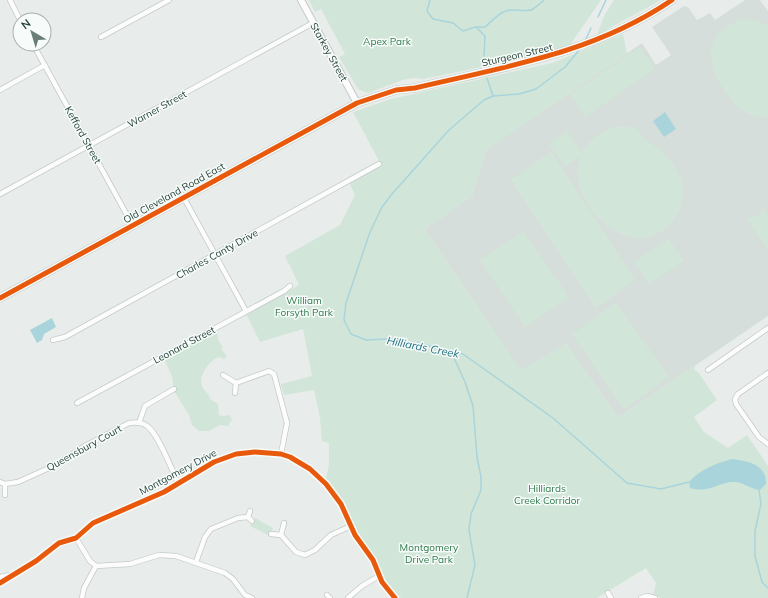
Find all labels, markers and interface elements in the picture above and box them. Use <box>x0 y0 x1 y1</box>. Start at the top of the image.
north arrow <box>12 12 52 52</box>
text: N <box>18 16 33 32</box>
street label: Starkey Street <box>307 20 351 84</box>
park label: Apex Park <box>363 35 412 48</box>
street label: Sturgeon Street <box>480 40 554 69</box>
street label: Warner Street <box>125 87 189 131</box>
street label: Kefford Street <box>62 104 104 166</box>
street label: Old Cleveland Road East <box>121 159 228 226</box>
street label: Charles Canty Drive <box>174 226 260 282</box>
park label: William Forsyth Park <box>275 294 334 319</box>
street label: Leonard Street <box>151 323 218 367</box>
water label: Hilliards Creek <box>386 333 461 361</box>
street label: Queensbury Court <box>44 422 124 474</box>
street label: Montgomery Drive <box>137 446 219 498</box>
park label: Hilliards Creek Corridor <box>514 482 580 507</box>
park label: Montgomery Drive Park <box>400 541 459 566</box>

